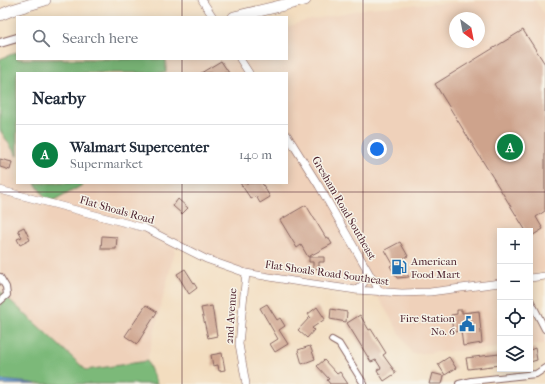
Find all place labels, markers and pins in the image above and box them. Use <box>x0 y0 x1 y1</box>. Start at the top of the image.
pin: A <box>497 132 523 162</box>
place label: American Food Mart <box>410 255 460 281</box>
fuel station icon: American Food Mart <box>390 258 408 276</box>
place label: Fire Station No. 6 <box>400 312 456 338</box>
public building icon: Fire Station No. 6 <box>458 315 476 333</box>

